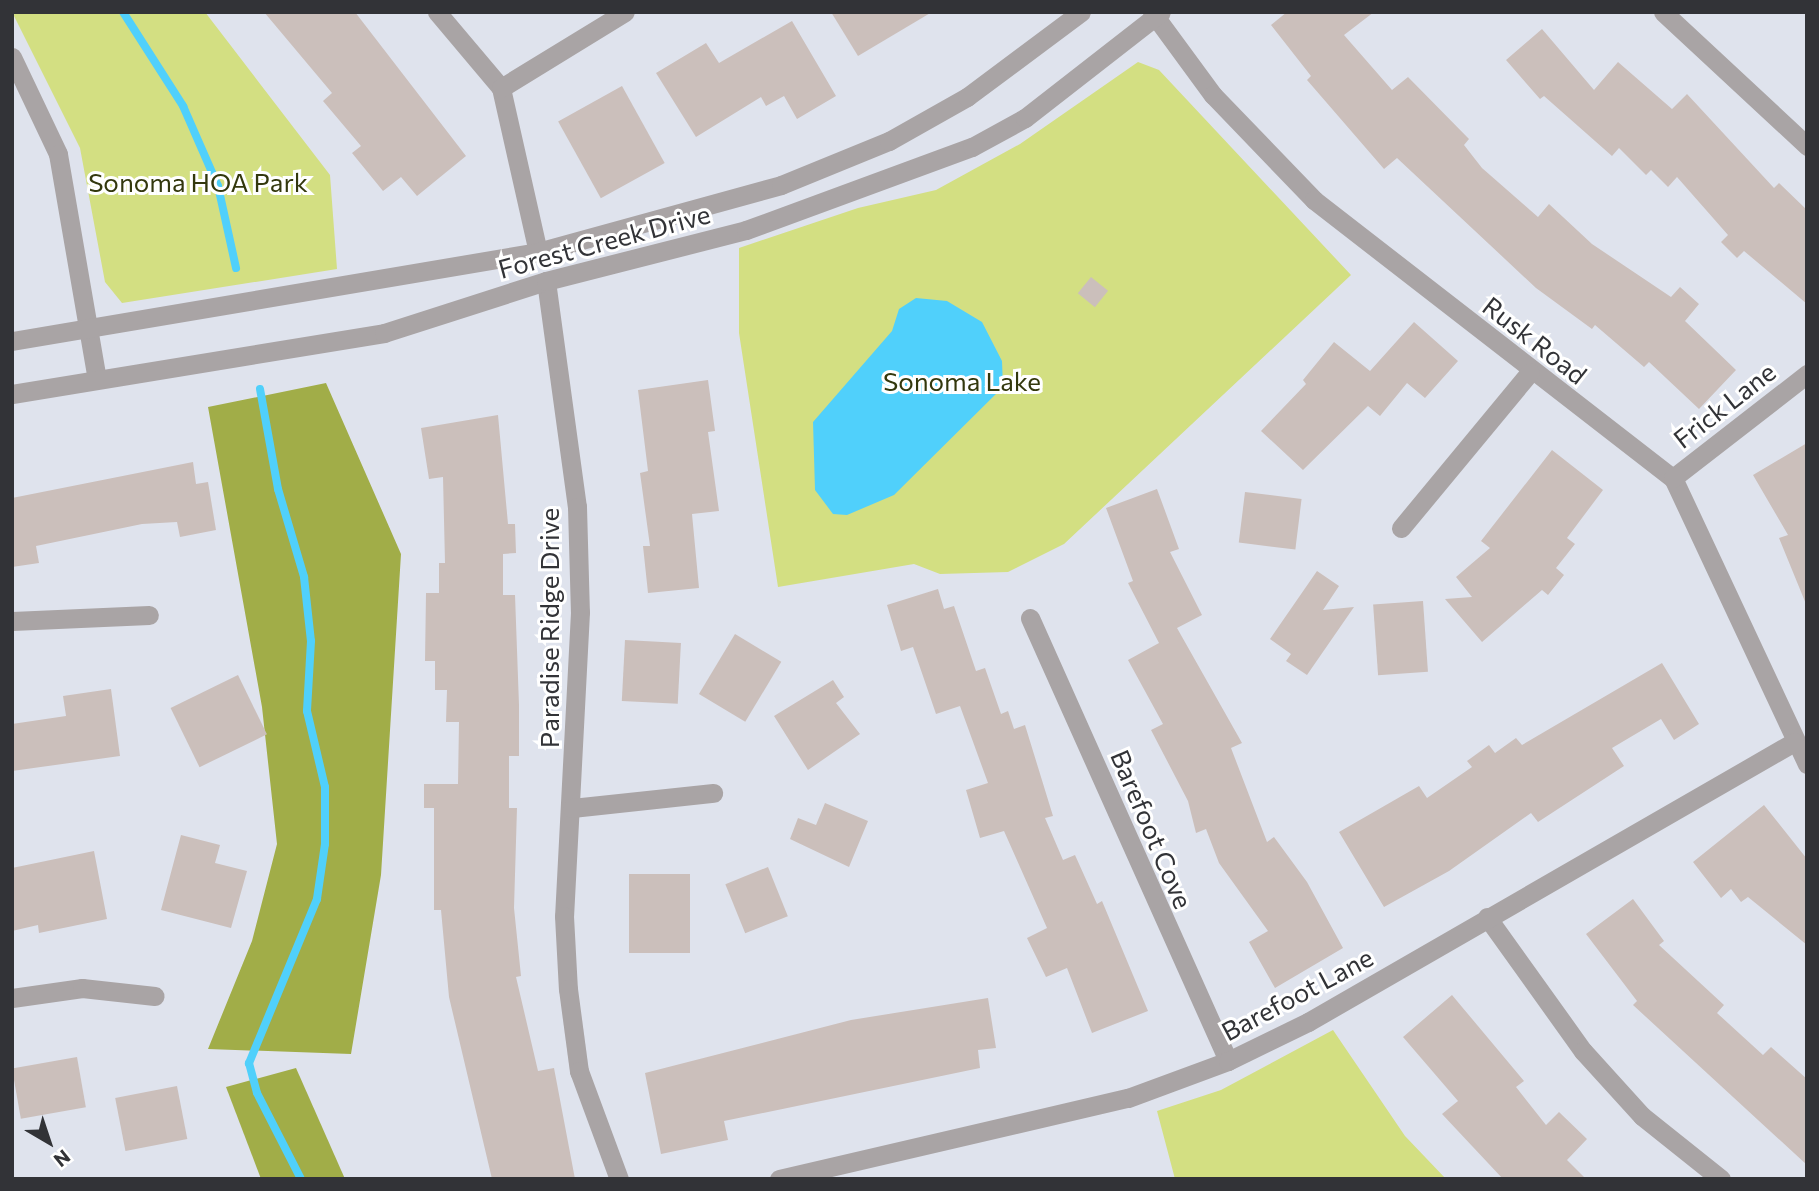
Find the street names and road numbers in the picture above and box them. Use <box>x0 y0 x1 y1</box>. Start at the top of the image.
street label: Forest Creek Drive <box>495 198 713 284</box>
street label: Rusk Road <box>1477 290 1593 390</box>
street label: Frick Lane <box>1667 356 1781 454</box>
street label: Paradise Ridge Drive <box>533 508 565 748</box>
street label: Barefoot Cove <box>1105 745 1199 913</box>
street label: Barefoot Lane <box>1216 941 1378 1047</box>

